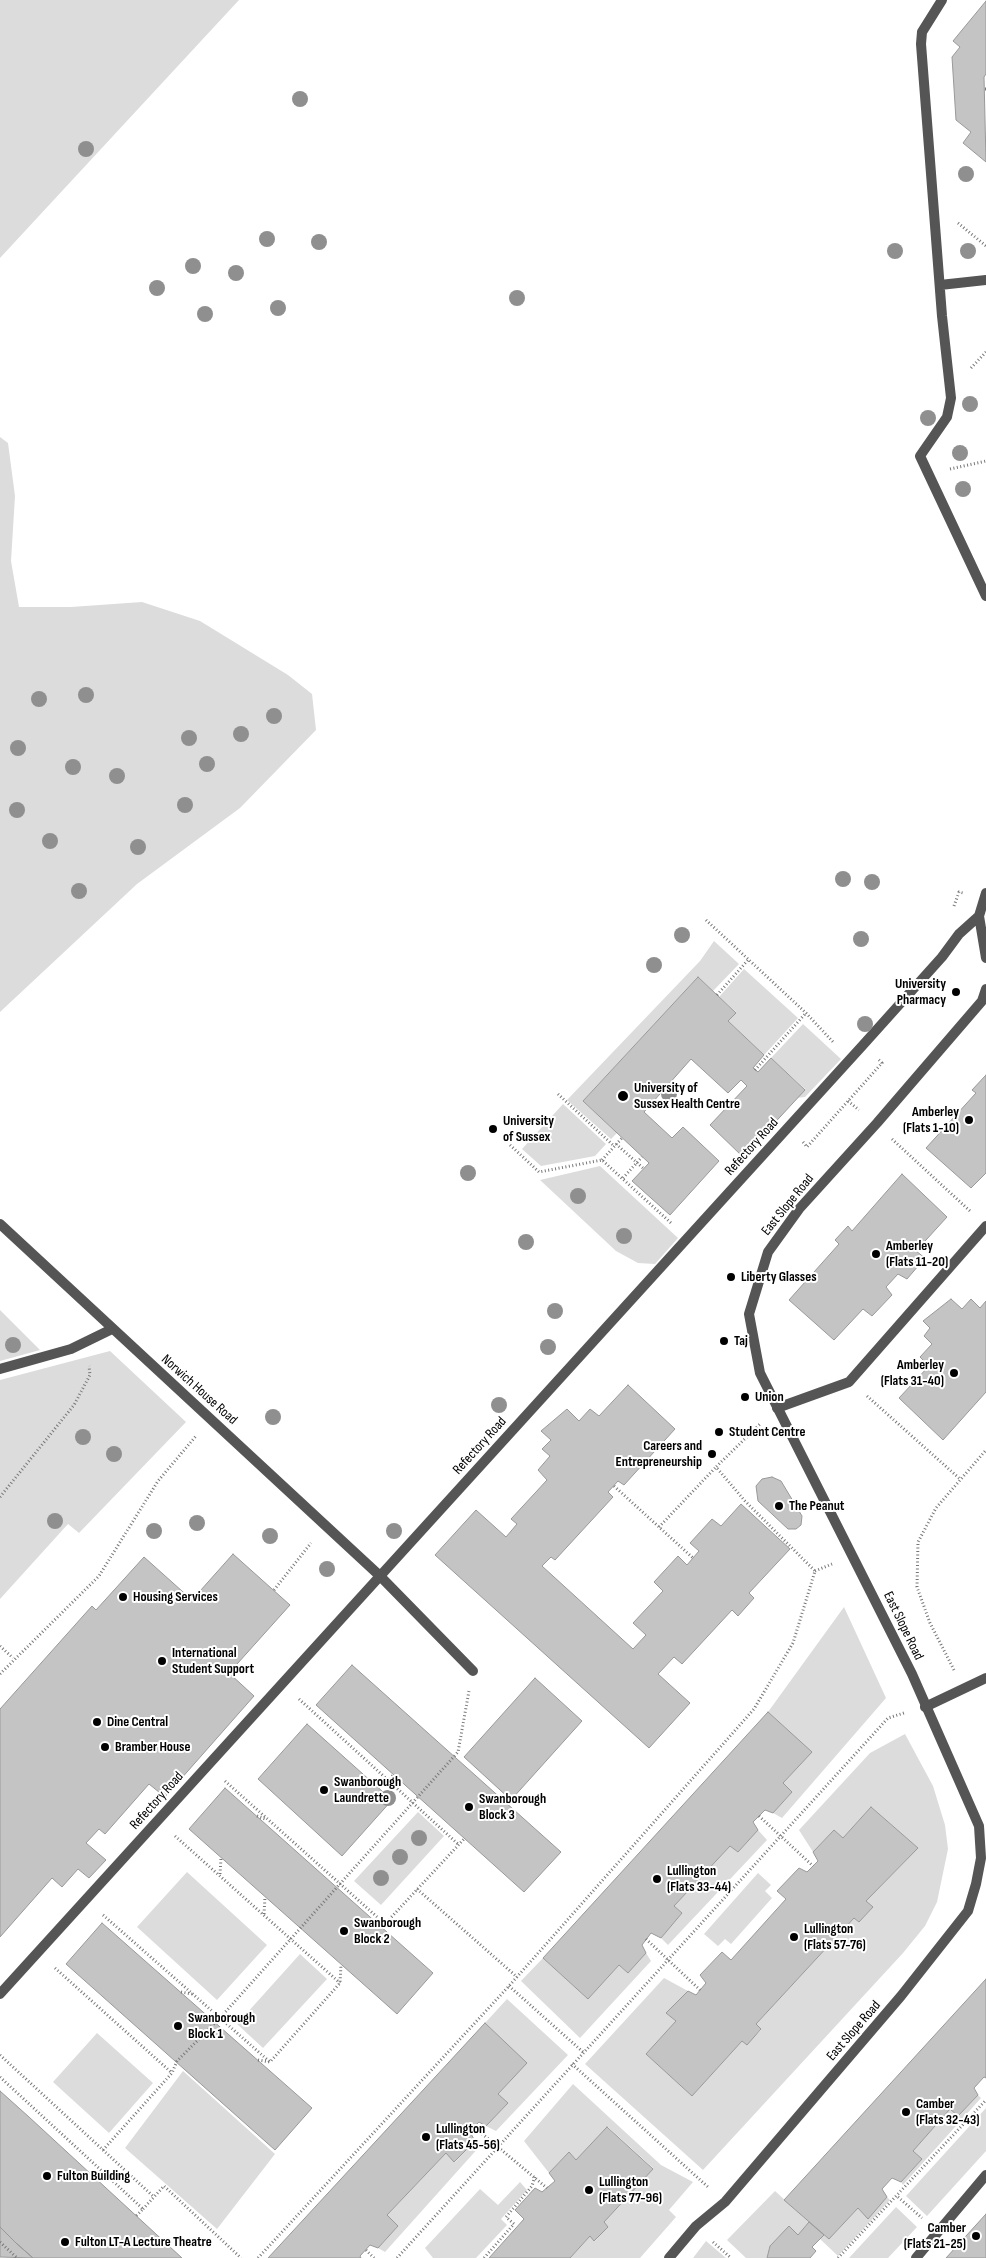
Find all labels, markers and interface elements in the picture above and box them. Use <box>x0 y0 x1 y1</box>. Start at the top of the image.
place label: University Pharmacy <box>895 976 946 1009</box>
marker: University Pharmacy <box>950 986 962 998</box>
place label: University of Sussex Health Centre <box>634 1080 740 1112</box>
marker: University of Sussex Health Centre <box>616 1089 630 1103</box>
place label: Amberley (Flats 1-10) <box>903 1104 959 1136</box>
place label: University of Sussex <box>503 1113 554 1146</box>
marker: Amberley (Flats 1-10) <box>963 1114 975 1126</box>
street label: Refectory Road <box>722 1115 782 1179</box>
marker: University of Sussex <box>487 1123 499 1135</box>
street label: East Slope Road <box>758 1171 818 1239</box>
place label: Amberley (Flats 11-20) <box>886 1238 948 1270</box>
marker: Amberley (Flats 11-20) <box>870 1248 882 1260</box>
place label: Liberty Glasses <box>741 1269 817 1285</box>
marker: Liberty Glasses <box>725 1271 737 1283</box>
place label: Taj <box>734 1333 748 1349</box>
marker: Taj <box>718 1335 730 1347</box>
street label: Norwich House Road <box>158 1351 240 1429</box>
place label: Amberley (Flats 31-40) <box>881 1357 944 1390</box>
marker: Amberley (Flats 31-40) <box>948 1367 960 1379</box>
place label: Union <box>755 1389 784 1405</box>
marker: Union <box>739 1391 751 1403</box>
street label: Refectory Road <box>450 1414 510 1478</box>
place label: Student Centre <box>729 1424 805 1440</box>
marker: Student Centre <box>713 1426 725 1438</box>
place label: Careers and Entrepreneurship <box>616 1438 702 1470</box>
marker: Careers and Entrepreneurship <box>706 1448 718 1460</box>
place label: The Peanut <box>789 1498 844 1514</box>
marker: The Peanut <box>773 1500 785 1512</box>
place label: Housing Services <box>133 1589 218 1605</box>
street label: East Slope Road <box>879 1589 927 1663</box>
marker: Housing Services <box>117 1591 129 1603</box>
place label: International Student Support <box>172 1645 254 1678</box>
marker: International Student Support <box>156 1655 168 1667</box>
place label: Dine Central <box>107 1714 168 1730</box>
marker: Dine Central <box>91 1716 103 1728</box>
place label: Bramber House <box>115 1739 190 1755</box>
marker: Bramber House <box>99 1741 111 1753</box>
street label: Refectory Road <box>127 1769 187 1833</box>
place label: Swanborough Laundrette <box>334 1774 401 1806</box>
marker: Swanborough Laundrette <box>318 1784 330 1796</box>
place label: Swanborough Block 3 <box>479 1791 546 1824</box>
marker: Swanborough Block 3 <box>463 1801 475 1813</box>
place label: Lullington (Flats 33-44) <box>667 1863 731 1895</box>
marker: Lullington (Flats 33-44) <box>651 1873 663 1885</box>
place label: Swanborough Block 2 <box>354 1915 421 1948</box>
place label: Lullington (Flats 57-76) <box>804 1921 866 1954</box>
marker: Swanborough Block 2 <box>338 1925 350 1937</box>
marker: Lullington (Flats 57-76) <box>788 1931 800 1943</box>
street label: East Slope Road <box>823 1998 885 2064</box>
place label: Swanborough Block 1 <box>188 2010 255 2042</box>
marker: Swanborough Block 1 <box>172 2020 184 2032</box>
place label: Camber (Flats 32-43) <box>916 2096 980 2128</box>
marker: Camber (Flats 32-43) <box>900 2106 912 2118</box>
place label: Lullington (Flats 45-56) <box>436 2121 500 2154</box>
marker: Lullington (Flats 45-56) <box>420 2131 432 2143</box>
place label: Fulton Building <box>57 2168 130 2184</box>
marker: Fulton Building <box>41 2170 53 2182</box>
place label: Lullington (Flats 77-96) <box>599 2174 662 2206</box>
marker: Lullington (Flats 77-96) <box>583 2184 595 2196</box>
place label: Camber (Flats 21-25) <box>904 2220 966 2252</box>
marker: Camber (Flats 21-25) <box>970 2230 982 2242</box>
place label: Fulton LT-A Lecture Theatre <box>75 2234 212 2250</box>
marker: Fulton LT-A Lecture Theatre <box>59 2236 71 2248</box>

